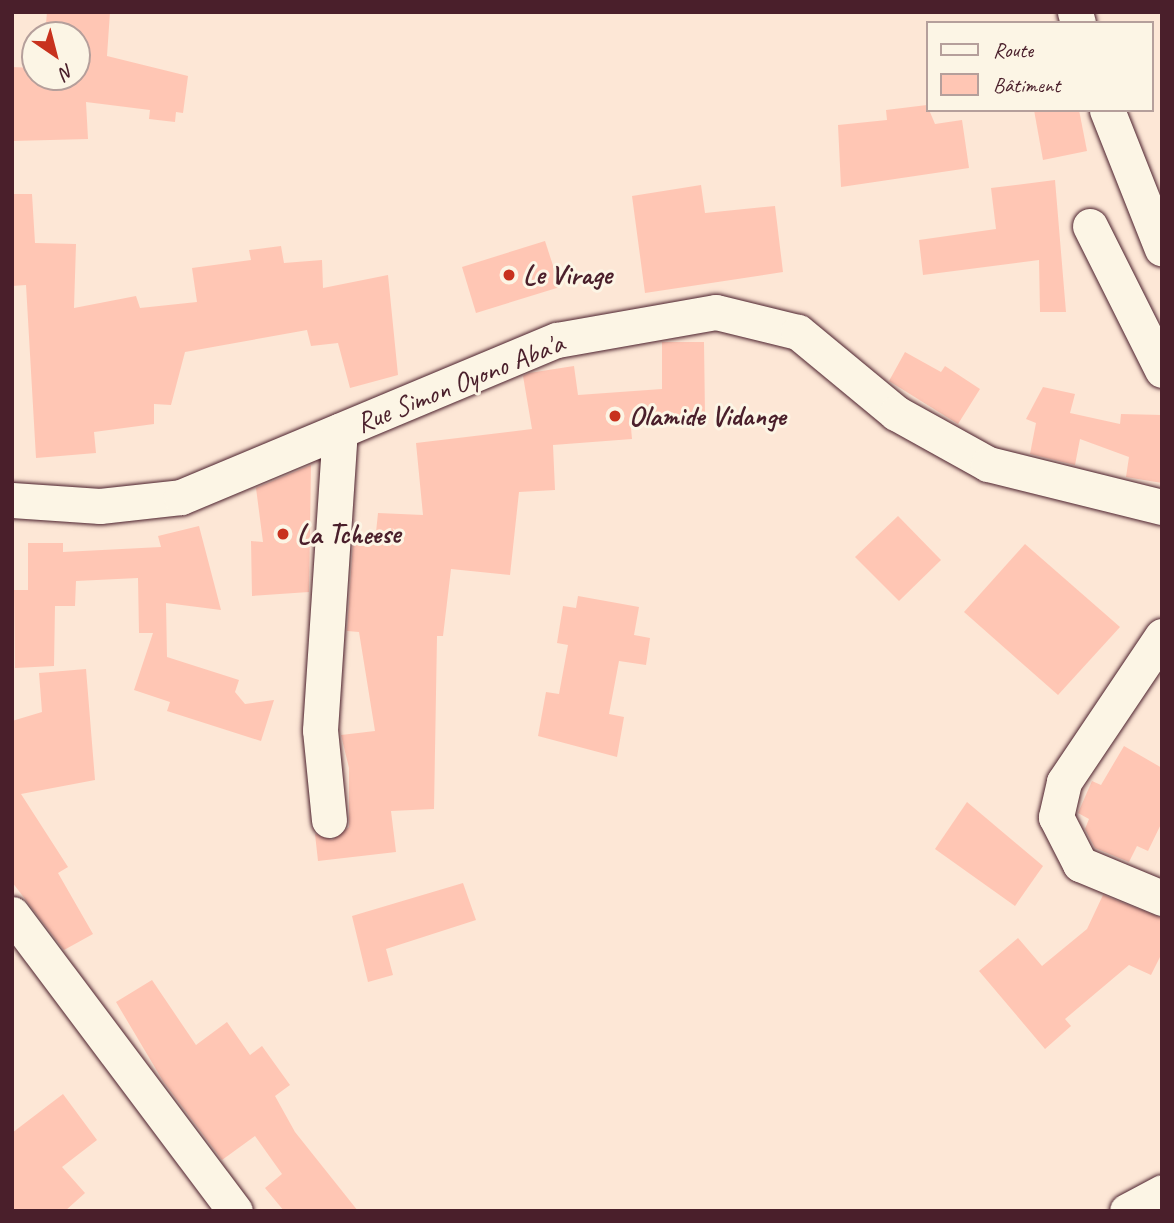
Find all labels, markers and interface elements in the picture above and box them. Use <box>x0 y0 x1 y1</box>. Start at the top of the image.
north arrow <box>21 21 91 91</box>
legend <box>926 21 1153 112</box>
text: Route <box>993 37 1033 63</box>
text: N <box>55 58 79 85</box>
text: Bâtiment <box>993 72 1060 98</box>
place label: Le Virage <box>523 258 611 292</box>
marker: Le Virage <box>501 267 517 283</box>
street label: Rue Simon Oyono Aba'a <box>351 326 569 440</box>
place label: Olamide Vidange <box>629 399 786 433</box>
marker: Olamide Vidange <box>607 408 623 424</box>
place label: La Tcheese <box>297 517 400 551</box>
marker: La Tcheese <box>275 526 291 542</box>

